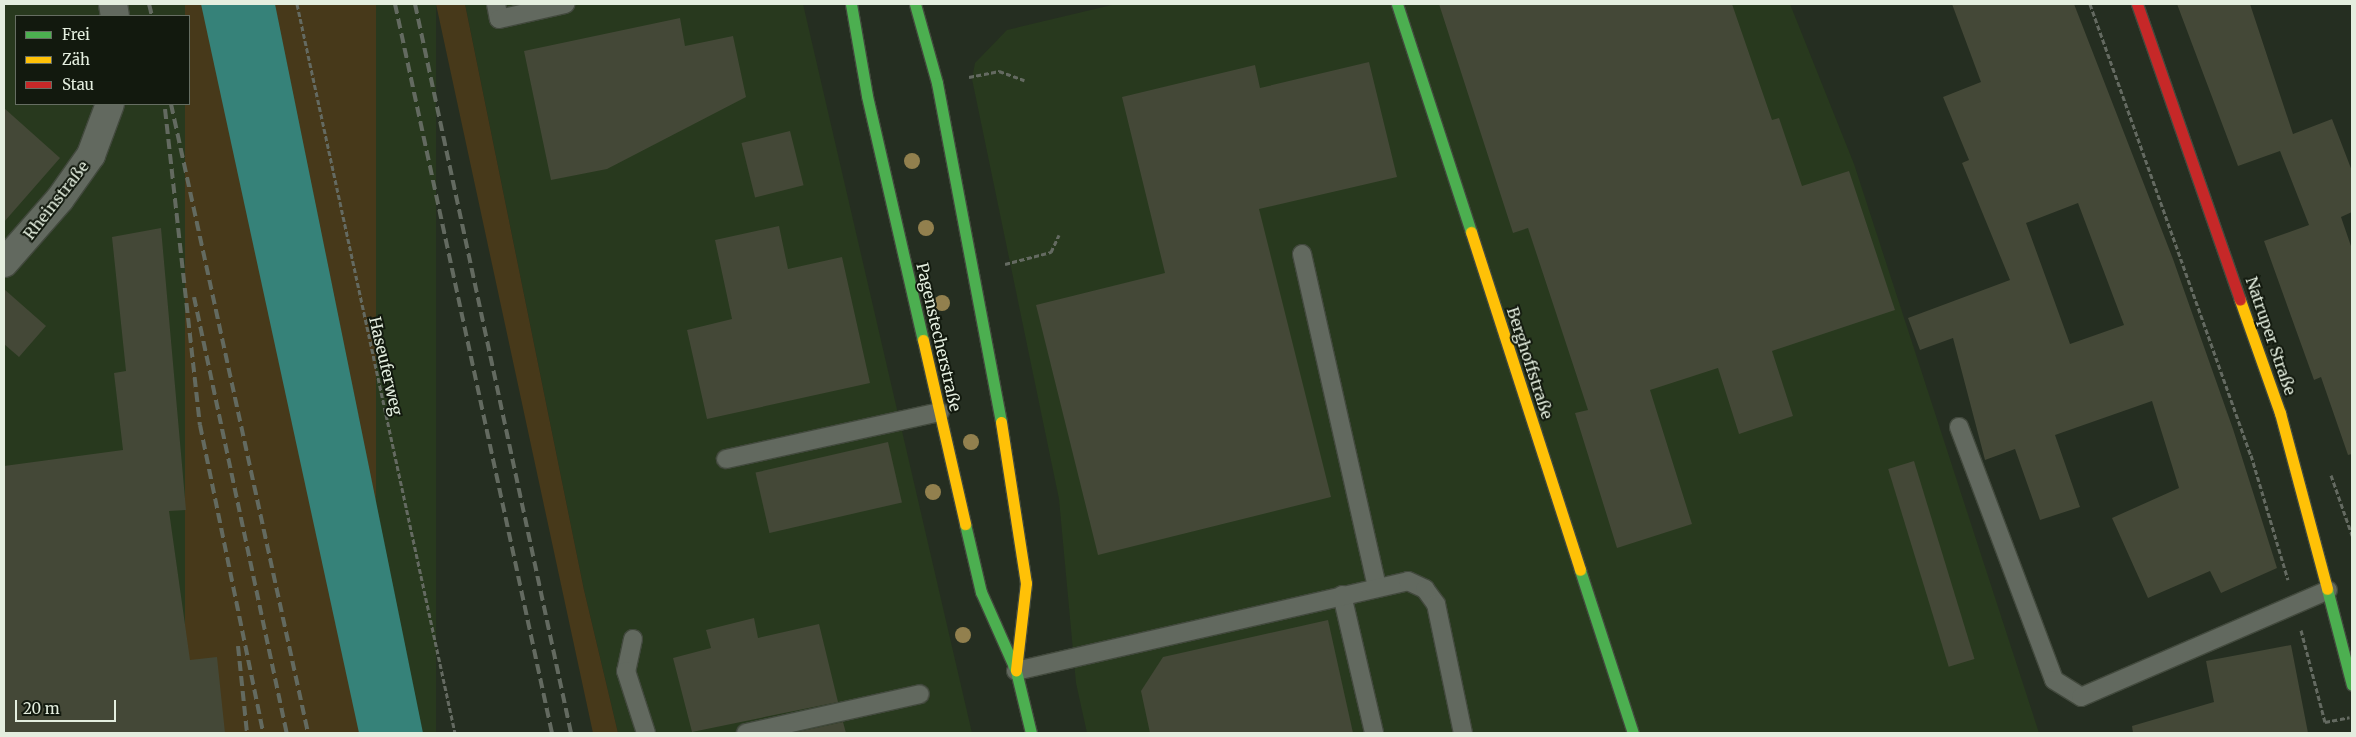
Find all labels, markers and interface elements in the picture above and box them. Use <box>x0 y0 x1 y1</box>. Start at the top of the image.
legend <box>15 15 190 105</box>
text: Frei <box>62 25 90 44</box>
text: Zäh <box>62 50 90 69</box>
text: Stau <box>62 75 94 94</box>
street label: Rheinstraße <box>19 157 93 243</box>
street label: Pagenstecherstraße <box>913 261 965 413</box>
street label: Natruper Straße <box>2242 274 2300 398</box>
street label: Berghoffstraße <box>1503 305 1557 421</box>
street label: Haseuferweg <box>365 315 407 417</box>
scale bar <box>18 690 119 722</box>
text: 20 m <box>23 699 60 718</box>

